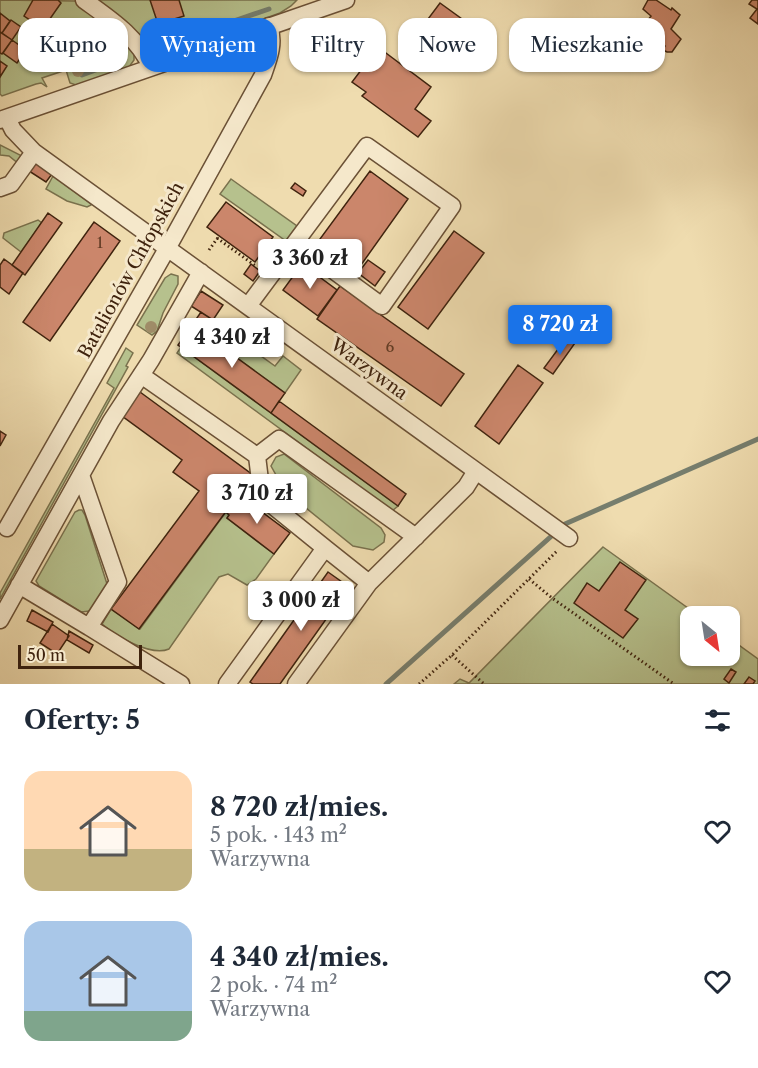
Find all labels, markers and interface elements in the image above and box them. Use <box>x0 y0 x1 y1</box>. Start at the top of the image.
chip: Kupno <box>18 18 128 72</box>
chip: Wynajem <box>140 18 277 72</box>
chip: Filtry <box>289 18 386 72</box>
chip: Nowe <box>398 18 497 72</box>
chip: Mieszkanie <box>509 18 665 72</box>
street label: Batalionów Chłopskich <box>73 178 189 362</box>
house number: 1 <box>97 233 104 252</box>
pin: 3 360 zł <box>248 239 372 290</box>
text: 3 360 zł <box>272 246 348 270</box>
pin: 8 720 zł <box>498 305 622 356</box>
text: 8 720 zł <box>522 312 598 336</box>
pin: 4 340 zł <box>170 318 294 369</box>
text: 4 340 zł <box>194 325 270 349</box>
street label: Warzywna <box>325 333 412 405</box>
house number: 6 <box>386 337 395 356</box>
pin: 3 710 zł <box>195 474 319 525</box>
text: 3 710 zł <box>221 481 293 505</box>
pin: 3 000 zł <box>239 581 363 632</box>
text: 3 000 zł <box>262 588 340 612</box>
north arrow <box>680 606 740 666</box>
map controls <box>680 606 740 666</box>
scale bar <box>18 642 142 670</box>
text: 50 m <box>27 645 65 665</box>
text: Oferty: 5 <box>24 704 140 736</box>
icon: filters <box>701 704 734 737</box>
text: 8 720 zł/mies. <box>210 791 388 823</box>
icon: home <box>72 795 144 867</box>
icon: heart <box>701 815 734 848</box>
text: 5 pok. · 143 m² <box>210 823 347 847</box>
text: Warzywna <box>210 847 310 871</box>
text: 4 340 zł/mies. <box>210 941 389 973</box>
icon: home <box>72 945 144 1017</box>
icon: heart <box>701 965 734 998</box>
text: 2 pok. · 74 m² <box>210 973 337 997</box>
text: Warzywna <box>210 997 310 1021</box>

